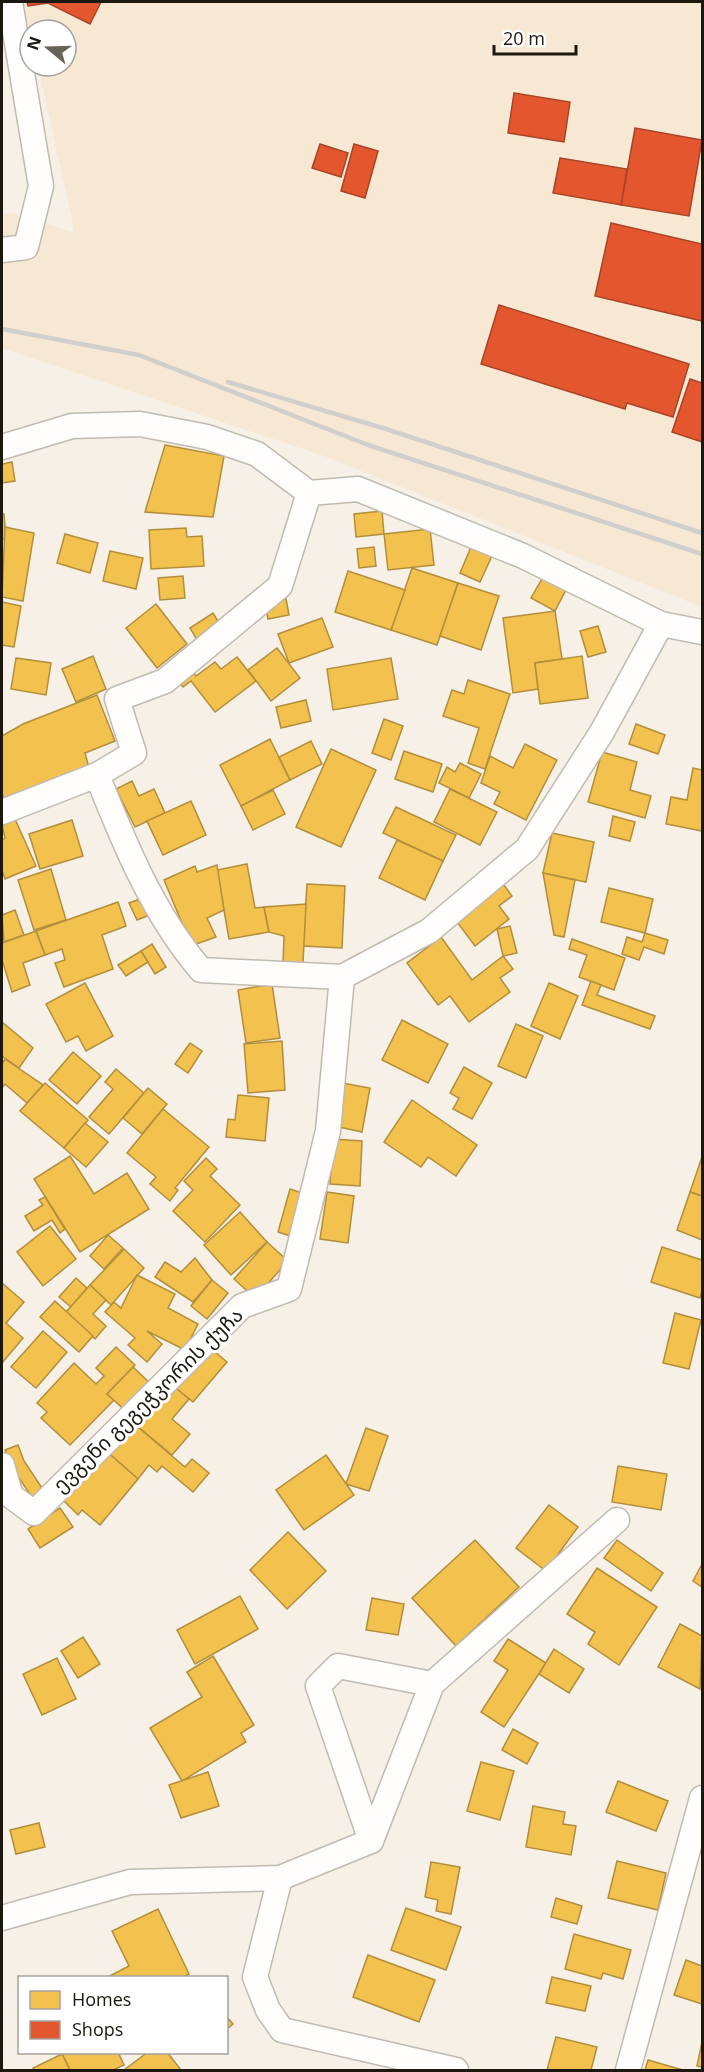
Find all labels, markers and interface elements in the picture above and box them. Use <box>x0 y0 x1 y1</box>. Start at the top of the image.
north arrow <box>18 18 78 78</box>
scale bar <box>494 18 576 56</box>
text: 20 m <box>503 26 545 50</box>
text: N <box>21 33 46 53</box>
street label: ევგენი გეგეჭკორის ქუჩა <box>47 1302 249 1498</box>
legend <box>18 1976 228 2054</box>
text: Homes <box>72 1987 131 2011</box>
text: Shops <box>72 2017 123 2041</box>

